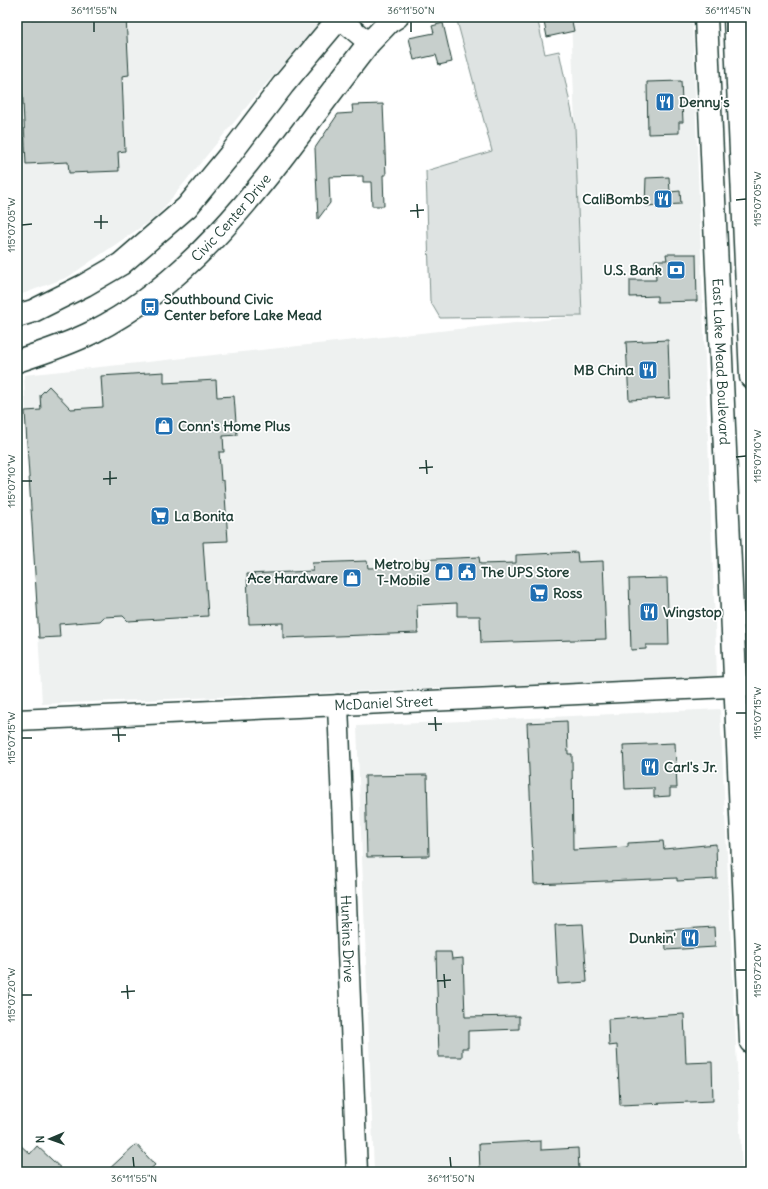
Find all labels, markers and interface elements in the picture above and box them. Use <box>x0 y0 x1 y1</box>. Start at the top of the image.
text: 36°11'55"N <box>71 4 117 17</box>
text: 36°11'50"N <box>387 4 435 17</box>
text: 36°11'45"N <box>705 4 751 17</box>
restaurant icon: Denny's <box>654 91 676 113</box>
place label: Denny's <box>679 93 730 111</box>
street label: Civic Center Drive <box>187 170 275 265</box>
text: 115°07'05"W <box>751 171 764 227</box>
restaurant icon: CaliBombs <box>652 188 674 210</box>
place label: CaliBombs <box>582 190 650 208</box>
text: 115°07'05"W <box>5 197 18 253</box>
bank icon: U.S. Bank <box>665 259 687 281</box>
place label: U.S. Bank <box>603 261 662 279</box>
street label: East Lake Mead Boulevard <box>708 278 734 445</box>
place label: Southbound Civic Center before Lake Mead <box>164 290 322 324</box>
bus stop icon: Southbound Civic Center before Lake Mead <box>139 296 161 318</box>
restaurant icon: MB China <box>637 359 659 381</box>
place label: MB China <box>574 361 634 379</box>
shop icon: Conn's Home Plus <box>153 415 175 437</box>
place label: Conn's Home Plus <box>178 417 291 435</box>
text: 115°07'10"W <box>751 429 764 483</box>
text: 115°07'10"W <box>5 454 18 508</box>
supermarket icon: La Bonita <box>149 505 171 527</box>
place label: La Bonita <box>174 507 234 525</box>
place label: Metro by T-Mobile <box>374 555 430 589</box>
shop icon: Metro by T-Mobile <box>433 561 455 583</box>
public building icon: The UPS Store <box>456 561 478 583</box>
place label: The UPS Store <box>481 563 570 581</box>
shop icon: Ace Hardware <box>341 567 363 589</box>
place label: Ace Hardware <box>248 569 338 587</box>
supermarket icon: Ross <box>528 582 550 604</box>
place label: Ross <box>553 584 583 602</box>
restaurant icon: Wingstop <box>638 601 660 623</box>
place label: Wingstop <box>663 603 722 621</box>
text: 115°07'15"W <box>751 687 764 739</box>
street label: McDaniel Street <box>334 692 434 714</box>
text: 115°07'15"W <box>5 712 18 764</box>
restaurant icon: Carl's Jr. <box>639 756 661 778</box>
place label: Carl's Jr. <box>664 758 717 776</box>
street label: Hunkins Drive <box>337 895 358 983</box>
restaurant icon: Dunkin' <box>679 927 701 949</box>
place label: Dunkin' <box>629 929 676 947</box>
text: 115°07'20"W <box>751 943 764 997</box>
text: 115°07'20"W <box>5 968 18 1022</box>
north arrow <box>30 1119 70 1159</box>
text: N <box>33 1135 47 1143</box>
text: 36°11'55"N <box>111 1172 157 1185</box>
text: 36°11'50"N <box>427 1172 475 1185</box>

